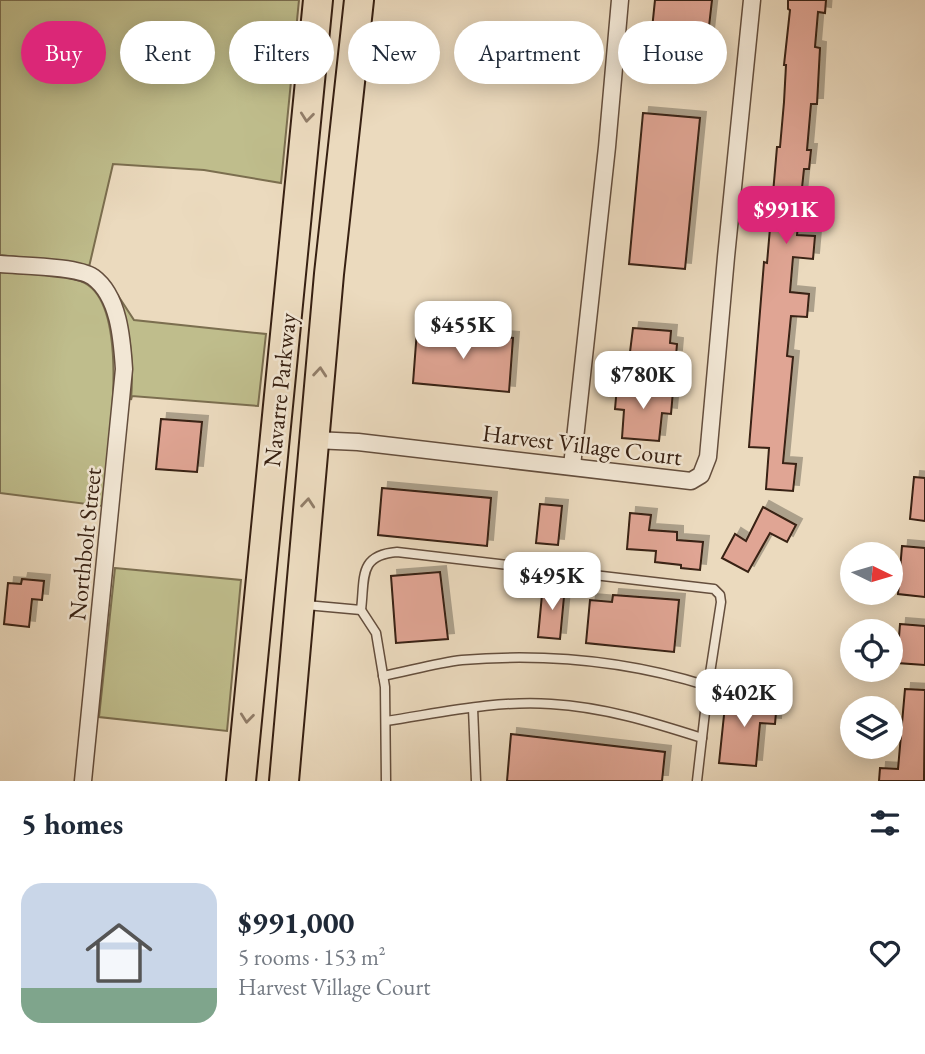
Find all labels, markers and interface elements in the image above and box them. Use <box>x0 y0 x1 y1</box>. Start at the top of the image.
chip: Buy <box>21 21 106 84</box>
chip: Rent <box>120 21 215 84</box>
chip: Filters <box>229 21 334 84</box>
chip: New <box>348 21 440 84</box>
chip: Apartment <box>454 21 604 84</box>
chip: House <box>618 21 727 84</box>
one-way arrow <box>300 111 315 122</box>
pin: $991K <box>737 187 835 246</box>
text: $991K <box>754 194 818 224</box>
pin: $455K <box>414 302 512 361</box>
text: $455K <box>431 309 495 339</box>
street label: Navarre Parkway <box>256 311 303 469</box>
pin: $780K <box>594 352 692 411</box>
text: $780K <box>611 359 675 389</box>
one-way arrow <box>312 366 327 377</box>
street label: Harvest Village Court <box>481 417 684 472</box>
street label: Northbolt Street <box>61 466 108 622</box>
one-way arrow <box>300 497 315 508</box>
north arrow <box>840 542 903 606</box>
map controls <box>840 542 903 759</box>
pin: $495K <box>503 552 601 612</box>
text: $495K <box>520 560 584 590</box>
button: locate <box>840 619 903 682</box>
pin: $402K <box>695 670 793 729</box>
text: $402K <box>712 677 776 707</box>
button: layers <box>840 696 903 759</box>
one-way arrow <box>240 713 255 724</box>
text: 5 homes <box>21 804 123 843</box>
icon: filters <box>866 804 904 842</box>
text: $991,000 <box>238 903 354 942</box>
icon: home <box>77 911 161 995</box>
icon: heart <box>866 934 904 972</box>
text: 5 rooms · 153 m² <box>238 942 386 972</box>
text: Harvest Village Court <box>238 972 430 1002</box>

